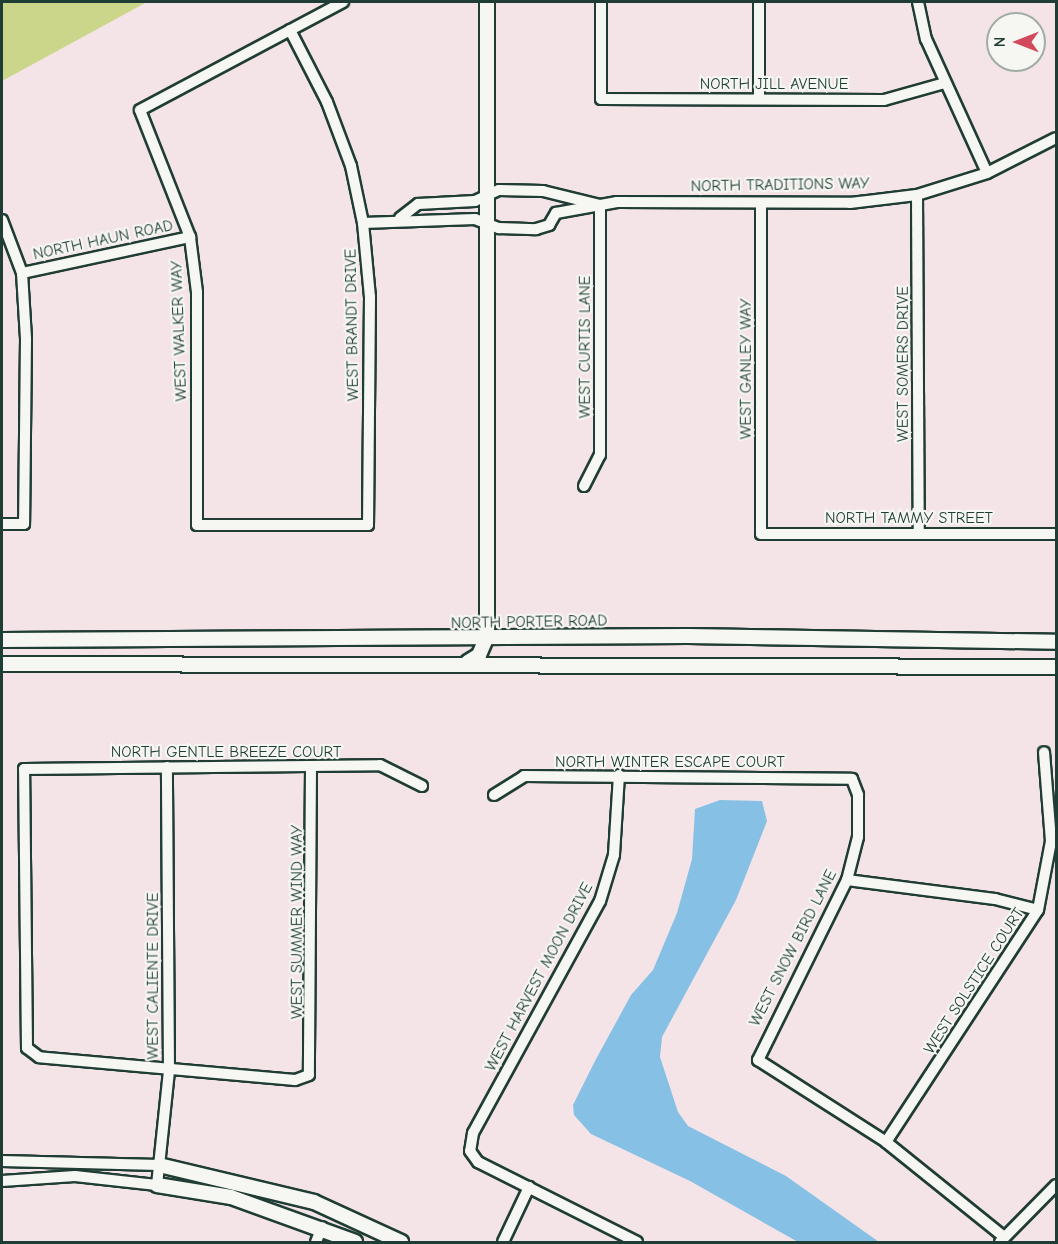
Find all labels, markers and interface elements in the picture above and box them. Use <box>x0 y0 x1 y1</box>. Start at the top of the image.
north arrow <box>986 12 1046 72</box>
text: N <box>991 37 1009 47</box>
street label: NORTH JILL AVENUE <box>700 74 848 94</box>
street label: NORTH TRADITIONS WAY <box>690 174 870 196</box>
street label: NORTH HAUN ROAD <box>31 216 175 264</box>
street label: WEST BRANDT DRIVE <box>341 249 363 401</box>
street label: WEST WALKER WAY <box>167 260 191 402</box>
street label: WEST CURTIS LANE <box>575 276 595 418</box>
street label: WEST SOMERS DRIVE <box>893 286 913 442</box>
street label: WEST GANLEY WAY <box>736 299 756 439</box>
street label: NORTH TAMMY STREET <box>825 508 993 528</box>
street label: NORTH PORTER ROAD <box>451 611 607 633</box>
street label: NORTH GENTLE BREEZE COURT <box>111 742 341 762</box>
street label: NORTH WINTER ESCAPE COURT <box>555 752 785 772</box>
street label: WEST SUMMER WIND WAY <box>287 825 307 1019</box>
street label: WEST SNOW BIRD LANE <box>745 866 841 1030</box>
street label: WEST HARVEST MOON DRIVE <box>481 879 597 1075</box>
street label: WEST CALIENTE DRIVE <box>143 892 163 1060</box>
street label: WEST SOLSTICE COURT <box>920 904 1028 1058</box>

